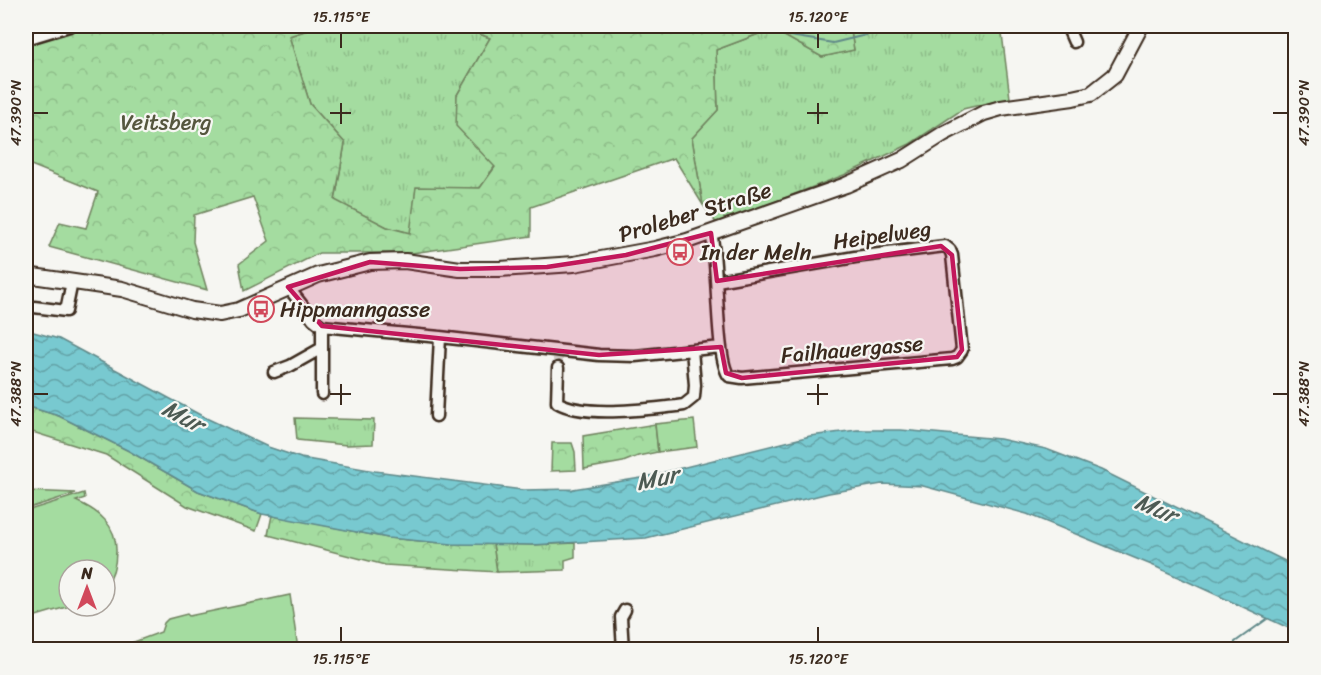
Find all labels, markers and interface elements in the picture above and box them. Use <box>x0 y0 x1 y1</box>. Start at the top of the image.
text: 15.115°E <box>313 4 371 30</box>
text: 15.120°E <box>788 4 849 30</box>
text: 47.390°N <box>3 79 29 146</box>
text: 47.390°N <box>1291 79 1317 146</box>
park label: Veitsberg <box>121 103 211 142</box>
street label: Proleber Straße <box>614 170 776 254</box>
street label: Heipelweg <box>830 209 934 261</box>
place label: In der Meln <box>699 233 811 272</box>
bus stop icon: In der Meln <box>665 237 695 267</box>
place label: Hippmanngasse <box>280 290 430 329</box>
bus stop icon: Hippmanngasse <box>246 294 276 324</box>
street label: Failhauergasse <box>779 323 925 375</box>
text: 47.388°N <box>3 361 29 427</box>
text: 47.388°N <box>1291 361 1317 427</box>
water label: Mur <box>155 388 215 446</box>
water label: Mur <box>632 452 686 503</box>
water label: Mur <box>1129 481 1187 537</box>
north arrow <box>57 558 117 618</box>
text: N <box>80 559 93 588</box>
text: 15.115°E <box>313 646 371 672</box>
text: 15.120°E <box>788 646 849 672</box>

